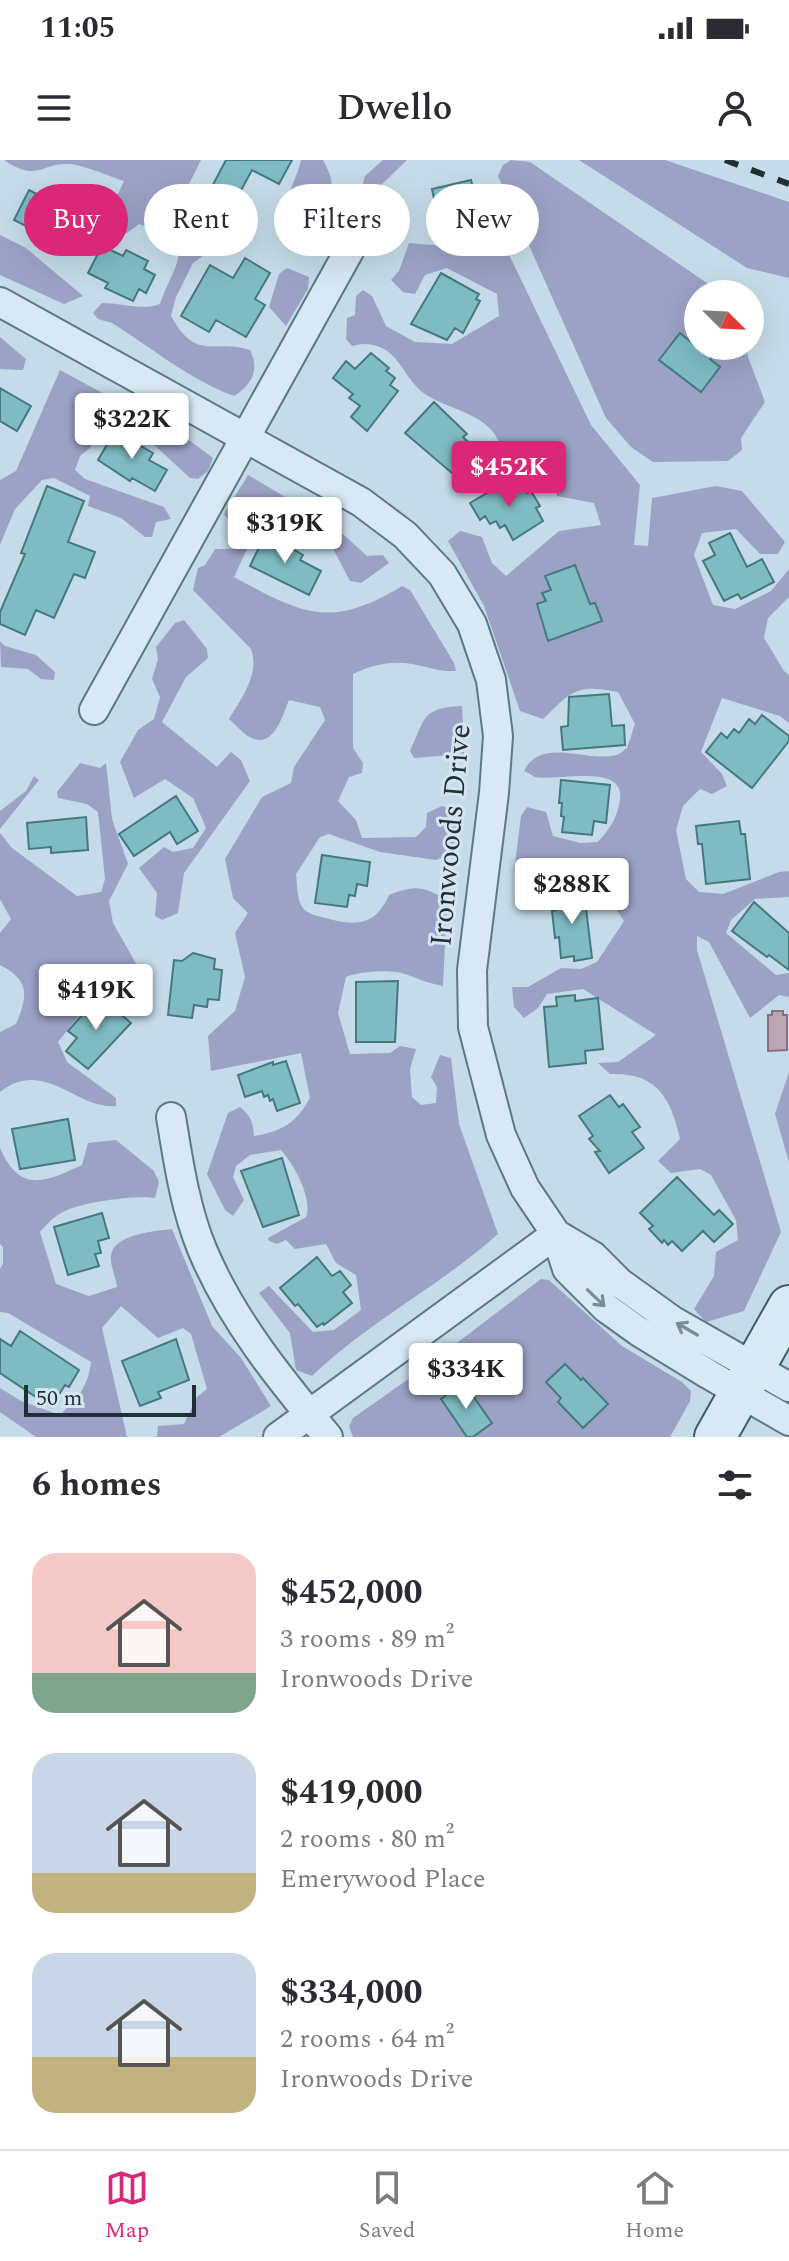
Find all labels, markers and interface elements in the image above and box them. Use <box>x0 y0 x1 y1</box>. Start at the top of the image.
text: 11:05 <box>40 5 115 51</box>
text: Dwello <box>337 81 452 136</box>
icon: menu <box>32 86 76 130</box>
icon: person <box>713 86 757 130</box>
chip: Buy <box>24 184 128 256</box>
chip: Rent <box>144 184 258 256</box>
chip: Filters <box>274 184 410 256</box>
chip: New <box>426 184 539 256</box>
north arrow <box>684 280 764 360</box>
map controls <box>684 280 764 360</box>
pin: $322K <box>76 393 188 461</box>
text: $322K <box>93 399 171 439</box>
pin: $452K <box>453 441 565 509</box>
text: $452K <box>470 447 548 487</box>
pin: $319K <box>229 497 341 565</box>
text: $319K <box>246 503 324 543</box>
street label: Ironwoods Drive <box>418 722 484 948</box>
pin: $288K <box>516 858 628 926</box>
text: $288K <box>533 864 611 904</box>
pin: $419K <box>40 964 152 1032</box>
text: $419K <box>57 970 135 1010</box>
one-way arrow <box>586 1288 606 1307</box>
one-way arrow <box>676 1321 699 1337</box>
pin: $334K <box>410 1343 522 1411</box>
text: $334K <box>427 1349 505 1389</box>
scale bar <box>24 1381 196 1417</box>
text: 50 m <box>36 1382 82 1415</box>
text: 6 homes <box>32 1459 162 1511</box>
icon: filters <box>713 1463 757 1507</box>
text: $452,000 <box>280 1567 423 1619</box>
icon: home <box>96 1585 192 1681</box>
text: 3 rooms · 89 m² <box>280 1619 454 1659</box>
text: Ironwoods Drive <box>280 1659 473 1699</box>
text: $419,000 <box>280 1767 423 1819</box>
icon: home <box>96 1785 192 1881</box>
text: 2 rooms · 80 m² <box>280 1819 454 1859</box>
text: Emerywood Place <box>280 1859 486 1899</box>
text: $334,000 <box>280 1967 423 2019</box>
icon: home <box>96 1985 192 2081</box>
text: 2 rooms · 64 m² <box>280 2019 454 2059</box>
text: Ironwoods Drive <box>280 2059 473 2099</box>
tab: Map <box>105 2166 149 2247</box>
tab: Saved <box>359 2166 415 2247</box>
tab: Home <box>625 2166 684 2247</box>

